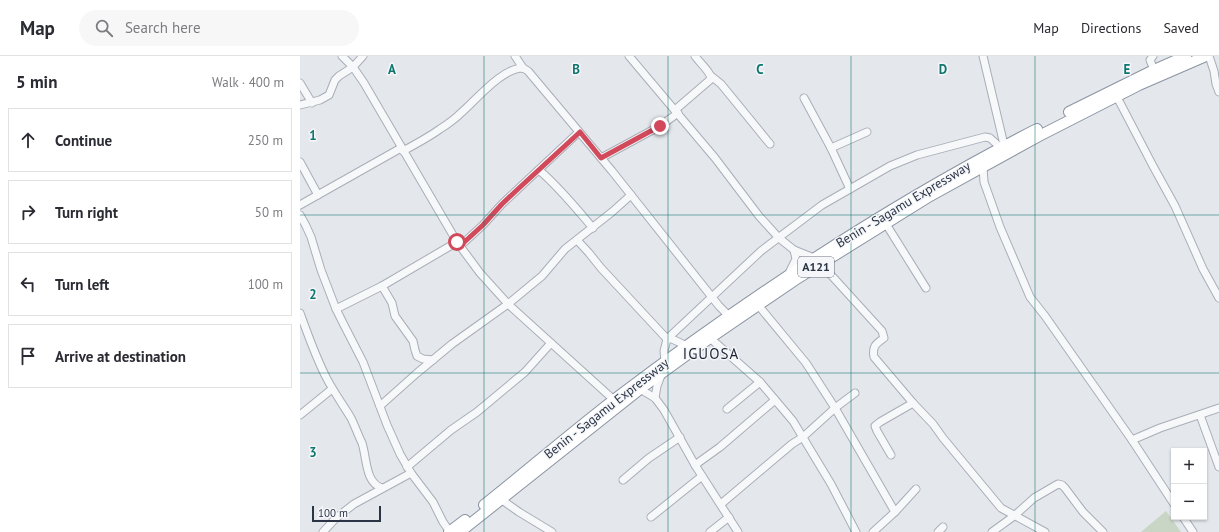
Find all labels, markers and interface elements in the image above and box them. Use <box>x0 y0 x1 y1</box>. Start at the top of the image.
search box <box>79 10 359 46</box>
text: Map <box>20 16 55 40</box>
icon: search <box>93 17 115 39</box>
text: Search here <box>125 18 201 37</box>
text: Map <box>1033 19 1059 37</box>
text: Directions <box>1081 19 1141 37</box>
text: Saved <box>1163 19 1199 37</box>
text: A <box>388 61 396 78</box>
text: B <box>572 61 580 78</box>
text: C <box>756 61 764 78</box>
text: D <box>939 61 947 78</box>
text: E <box>1124 61 1131 78</box>
text: 5 min <box>16 71 57 93</box>
text: Walk · 400 m <box>212 74 284 91</box>
route end <box>651 117 669 135</box>
text: 1 <box>309 127 317 144</box>
icon: ahead <box>17 129 39 151</box>
text: Continue <box>55 131 112 150</box>
text: 250 m <box>248 132 283 149</box>
street label: Benin - Sagamu Expressway <box>833 157 974 251</box>
icon: right <box>17 201 39 223</box>
text: Turn right <box>55 203 118 222</box>
text: 50 m <box>255 204 283 221</box>
route start <box>448 233 466 251</box>
road number: A121 <box>798 257 834 277</box>
icon: left <box>17 273 39 295</box>
text: Turn left <box>55 275 109 294</box>
text: 100 m <box>248 276 283 293</box>
text: 2 <box>309 286 317 303</box>
district label: IGUOSA <box>683 344 739 363</box>
icon: arrive <box>17 345 39 367</box>
text: Arrive at destination <box>55 347 186 366</box>
street label: Benin - Sagamu Expressway <box>540 354 672 462</box>
text: 3 <box>309 444 317 461</box>
map controls <box>1171 448 1207 520</box>
button: + <box>1171 448 1207 484</box>
button: − <box>1171 484 1207 520</box>
scale bar <box>312 504 381 523</box>
text: 100 m <box>318 506 348 520</box>

